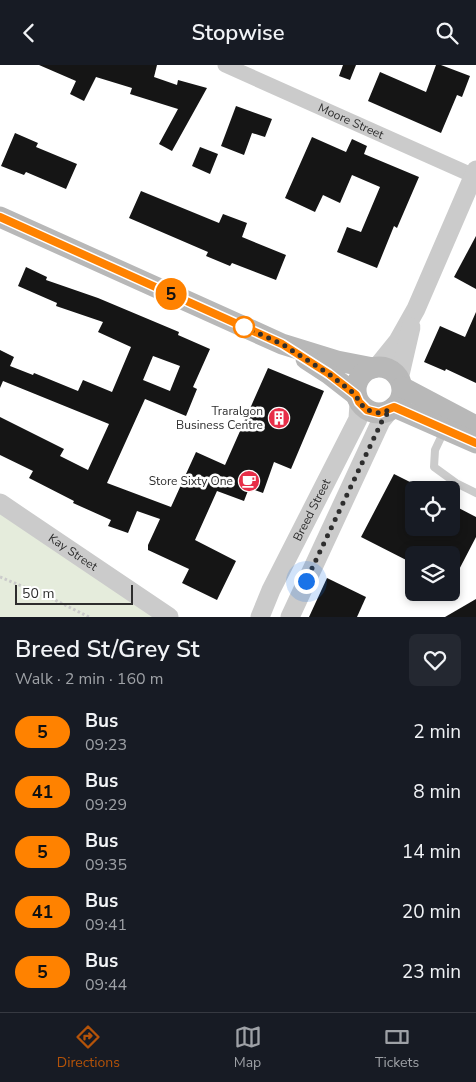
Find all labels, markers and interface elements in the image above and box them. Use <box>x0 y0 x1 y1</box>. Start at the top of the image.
text: Stopwise <box>191 18 285 48</box>
icon: back <box>15 19 43 47</box>
icon: search <box>433 19 461 47</box>
street label: Moore Street <box>316 100 387 143</box>
line badge: 5 <box>155 278 187 310</box>
text: 5 <box>166 282 176 306</box>
unlabelled marker <box>233 316 255 338</box>
place label: Traralgon Business Centre <box>176 403 263 433</box>
building icon: Traralgon Business Centre <box>267 406 291 430</box>
cafe icon: Store Sixty One <box>237 469 261 493</box>
place label: Store Sixty One <box>149 473 233 489</box>
street label: Breed Street <box>289 475 335 544</box>
map controls <box>405 481 460 601</box>
button: locate <box>405 481 460 536</box>
street label: Kay Street <box>45 530 101 575</box>
button: layers <box>405 546 460 601</box>
your location <box>294 569 319 594</box>
scale bar <box>15 582 132 605</box>
text: 50 m <box>22 584 54 603</box>
text: Breed St/Grey St <box>15 633 200 665</box>
button: heart <box>409 634 461 686</box>
text: Walk · 2 min · 160 m <box>15 668 163 690</box>
text: Bus <box>85 708 118 734</box>
text: 2 min <box>413 719 461 745</box>
text: 5 <box>37 720 48 744</box>
text: 09:23 <box>85 734 127 756</box>
text: Bus <box>85 768 118 794</box>
text: 8 min <box>413 779 461 805</box>
text: 41 <box>32 780 53 804</box>
text: 09:29 <box>85 794 127 816</box>
text: Bus <box>85 828 118 854</box>
text: 14 min <box>402 839 461 865</box>
text: 5 <box>37 840 48 864</box>
text: 09:35 <box>85 854 127 876</box>
text: Bus <box>85 888 118 914</box>
text: 20 min <box>402 899 461 925</box>
text: 41 <box>32 900 53 924</box>
text: 09:41 <box>85 914 127 936</box>
text: Bus <box>85 948 118 974</box>
text: 23 min <box>402 959 461 985</box>
text: 5 <box>37 960 48 984</box>
text: 09:44 <box>85 974 127 996</box>
tab: Directions <box>57 1023 120 1072</box>
tab: Map <box>234 1023 262 1072</box>
tab: Tickets <box>375 1023 419 1072</box>

